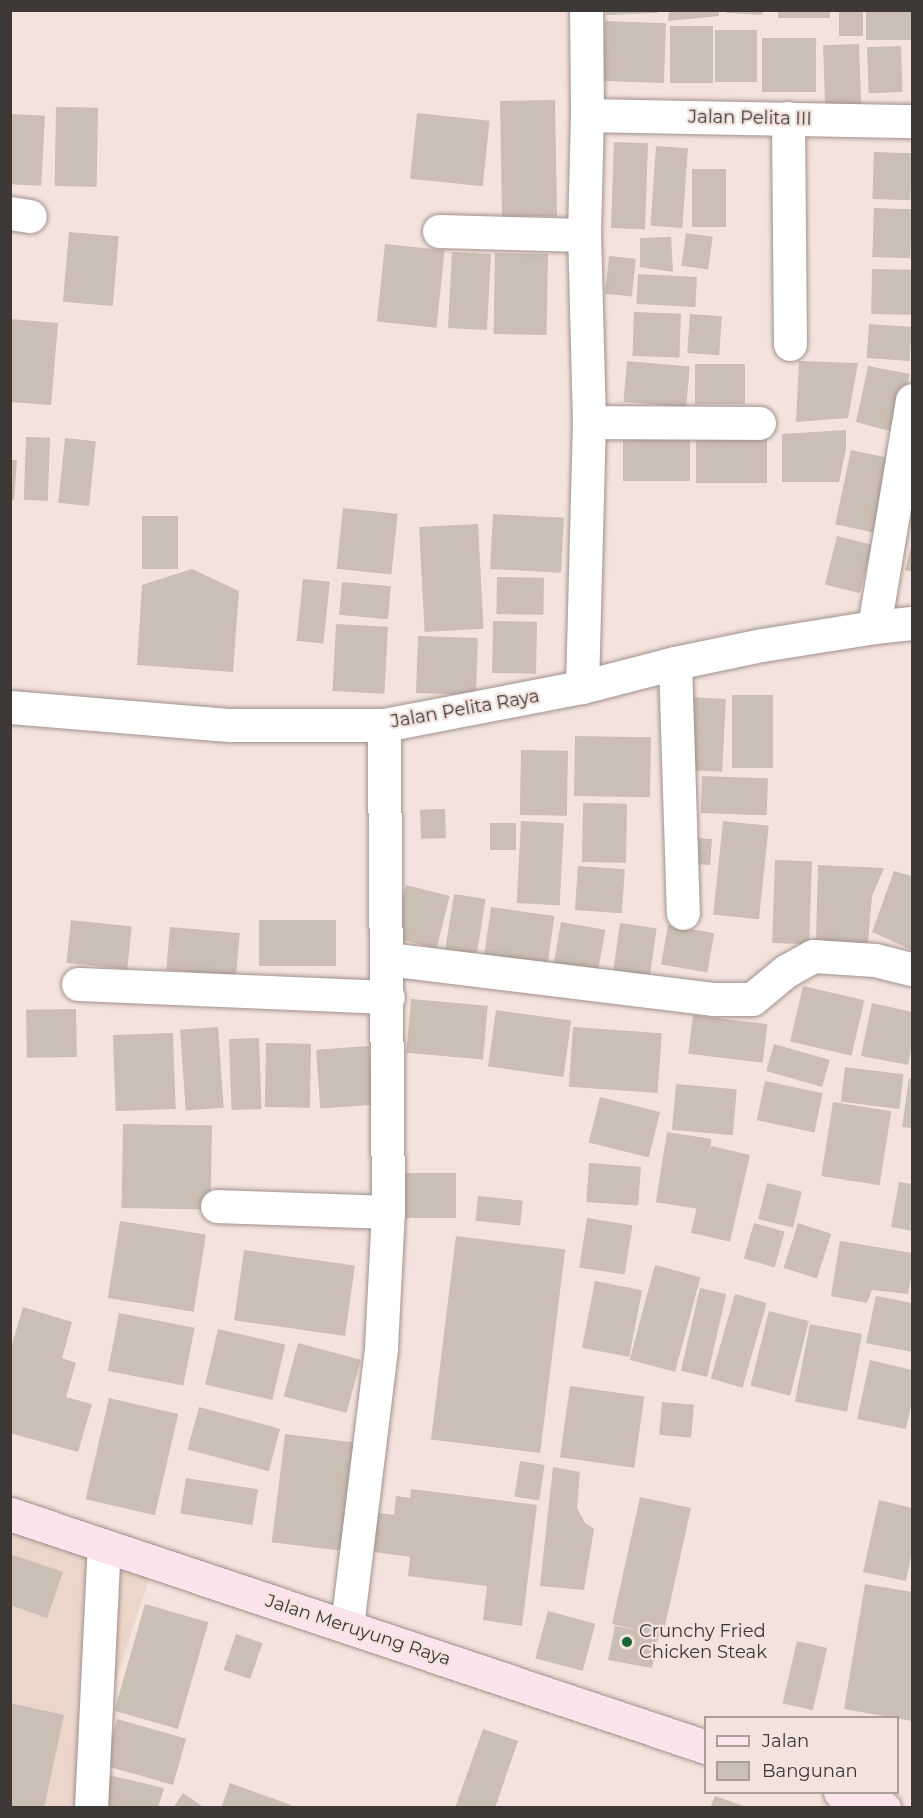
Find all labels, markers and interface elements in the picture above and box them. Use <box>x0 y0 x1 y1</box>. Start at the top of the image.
street label: Jalan Pelita III <box>688 106 812 130</box>
street label: Jalan Pelita Raya <box>389 685 541 733</box>
street label: Jalan Meruyung Raya <box>263 1590 453 1670</box>
place label: Crunchy Fried Chicken Steak <box>639 1621 767 1664</box>
marker: Crunchy Fried Chicken Steak <box>620 1635 634 1649</box>
legend <box>704 1716 899 1794</box>
text: Jalan <box>762 1730 809 1752</box>
text: Bangunan <box>762 1760 858 1782</box>

